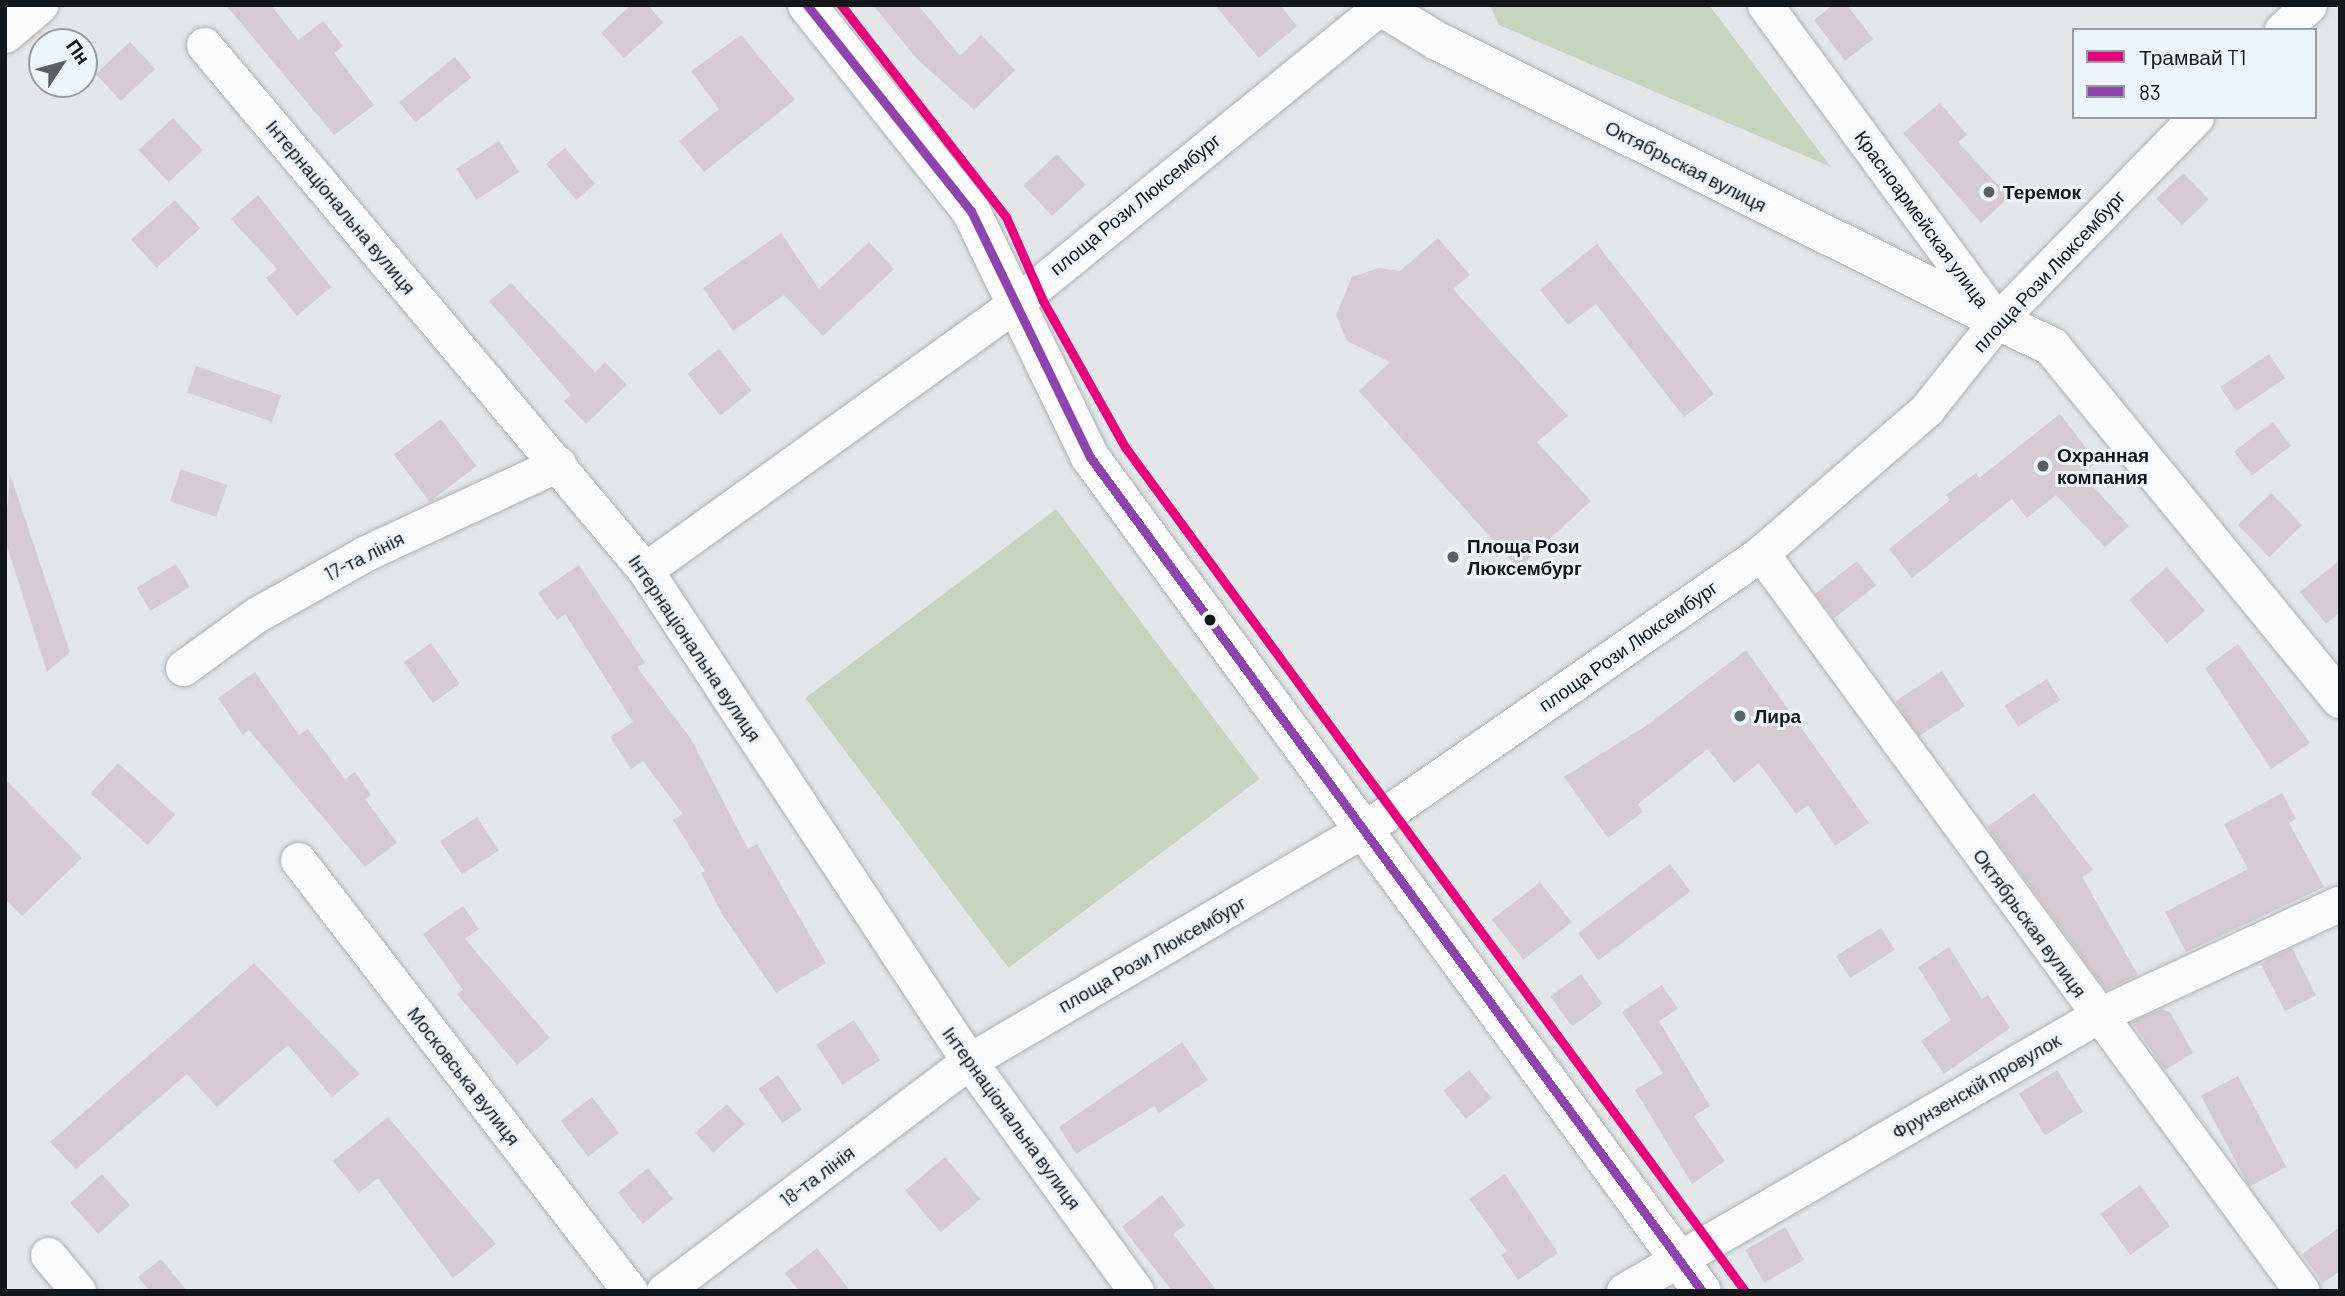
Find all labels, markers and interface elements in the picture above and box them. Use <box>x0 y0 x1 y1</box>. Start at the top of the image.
north arrow <box>28 28 98 98</box>
legend <box>2072 28 2317 119</box>
text: Пн <box>62 35 95 68</box>
text: Трамвай T1 <box>2139 44 2246 69</box>
text: 83 <box>2139 79 2161 104</box>
street label: Інтернаціональна вулиця <box>261 115 421 299</box>
street label: Октябрьская вулиця <box>1601 115 1771 217</box>
street label: Красноармейская улица <box>1850 126 1994 312</box>
street label: площа Рози Люксембург <box>1045 128 1225 280</box>
place label: Теремок <box>2003 181 2081 203</box>
marker: Теремок <box>1981 184 1997 200</box>
street label: площа Рози Люксембург <box>1968 185 2130 357</box>
place label: Охранная компания <box>2057 444 2149 488</box>
marker: Охранная компания <box>2035 458 2051 474</box>
street label: 17-та лінія <box>320 526 408 586</box>
place label: Площа Рози Люксембург <box>1467 535 1582 579</box>
marker: Площа Рози Люксембург <box>1445 549 1461 565</box>
street label: Інтернаціональна вулиця <box>624 550 766 746</box>
street label: площа Рози Люксембург <box>1534 576 1722 716</box>
unlabelled marker <box>1203 613 1217 627</box>
place label: Лира <box>1754 705 1801 727</box>
marker: Лира <box>1732 708 1748 724</box>
street label: Октябрьская вулиця <box>1968 844 2092 1002</box>
street label: площа Рози Люксембург <box>1054 891 1250 1017</box>
street label: Московська вулиця <box>403 1002 525 1150</box>
street label: Інтернаціональна вулиця <box>938 1022 1086 1214</box>
street label: Фрунзенскій провулок <box>1888 1028 2064 1144</box>
street label: 18-та лінія <box>775 1141 859 1211</box>

